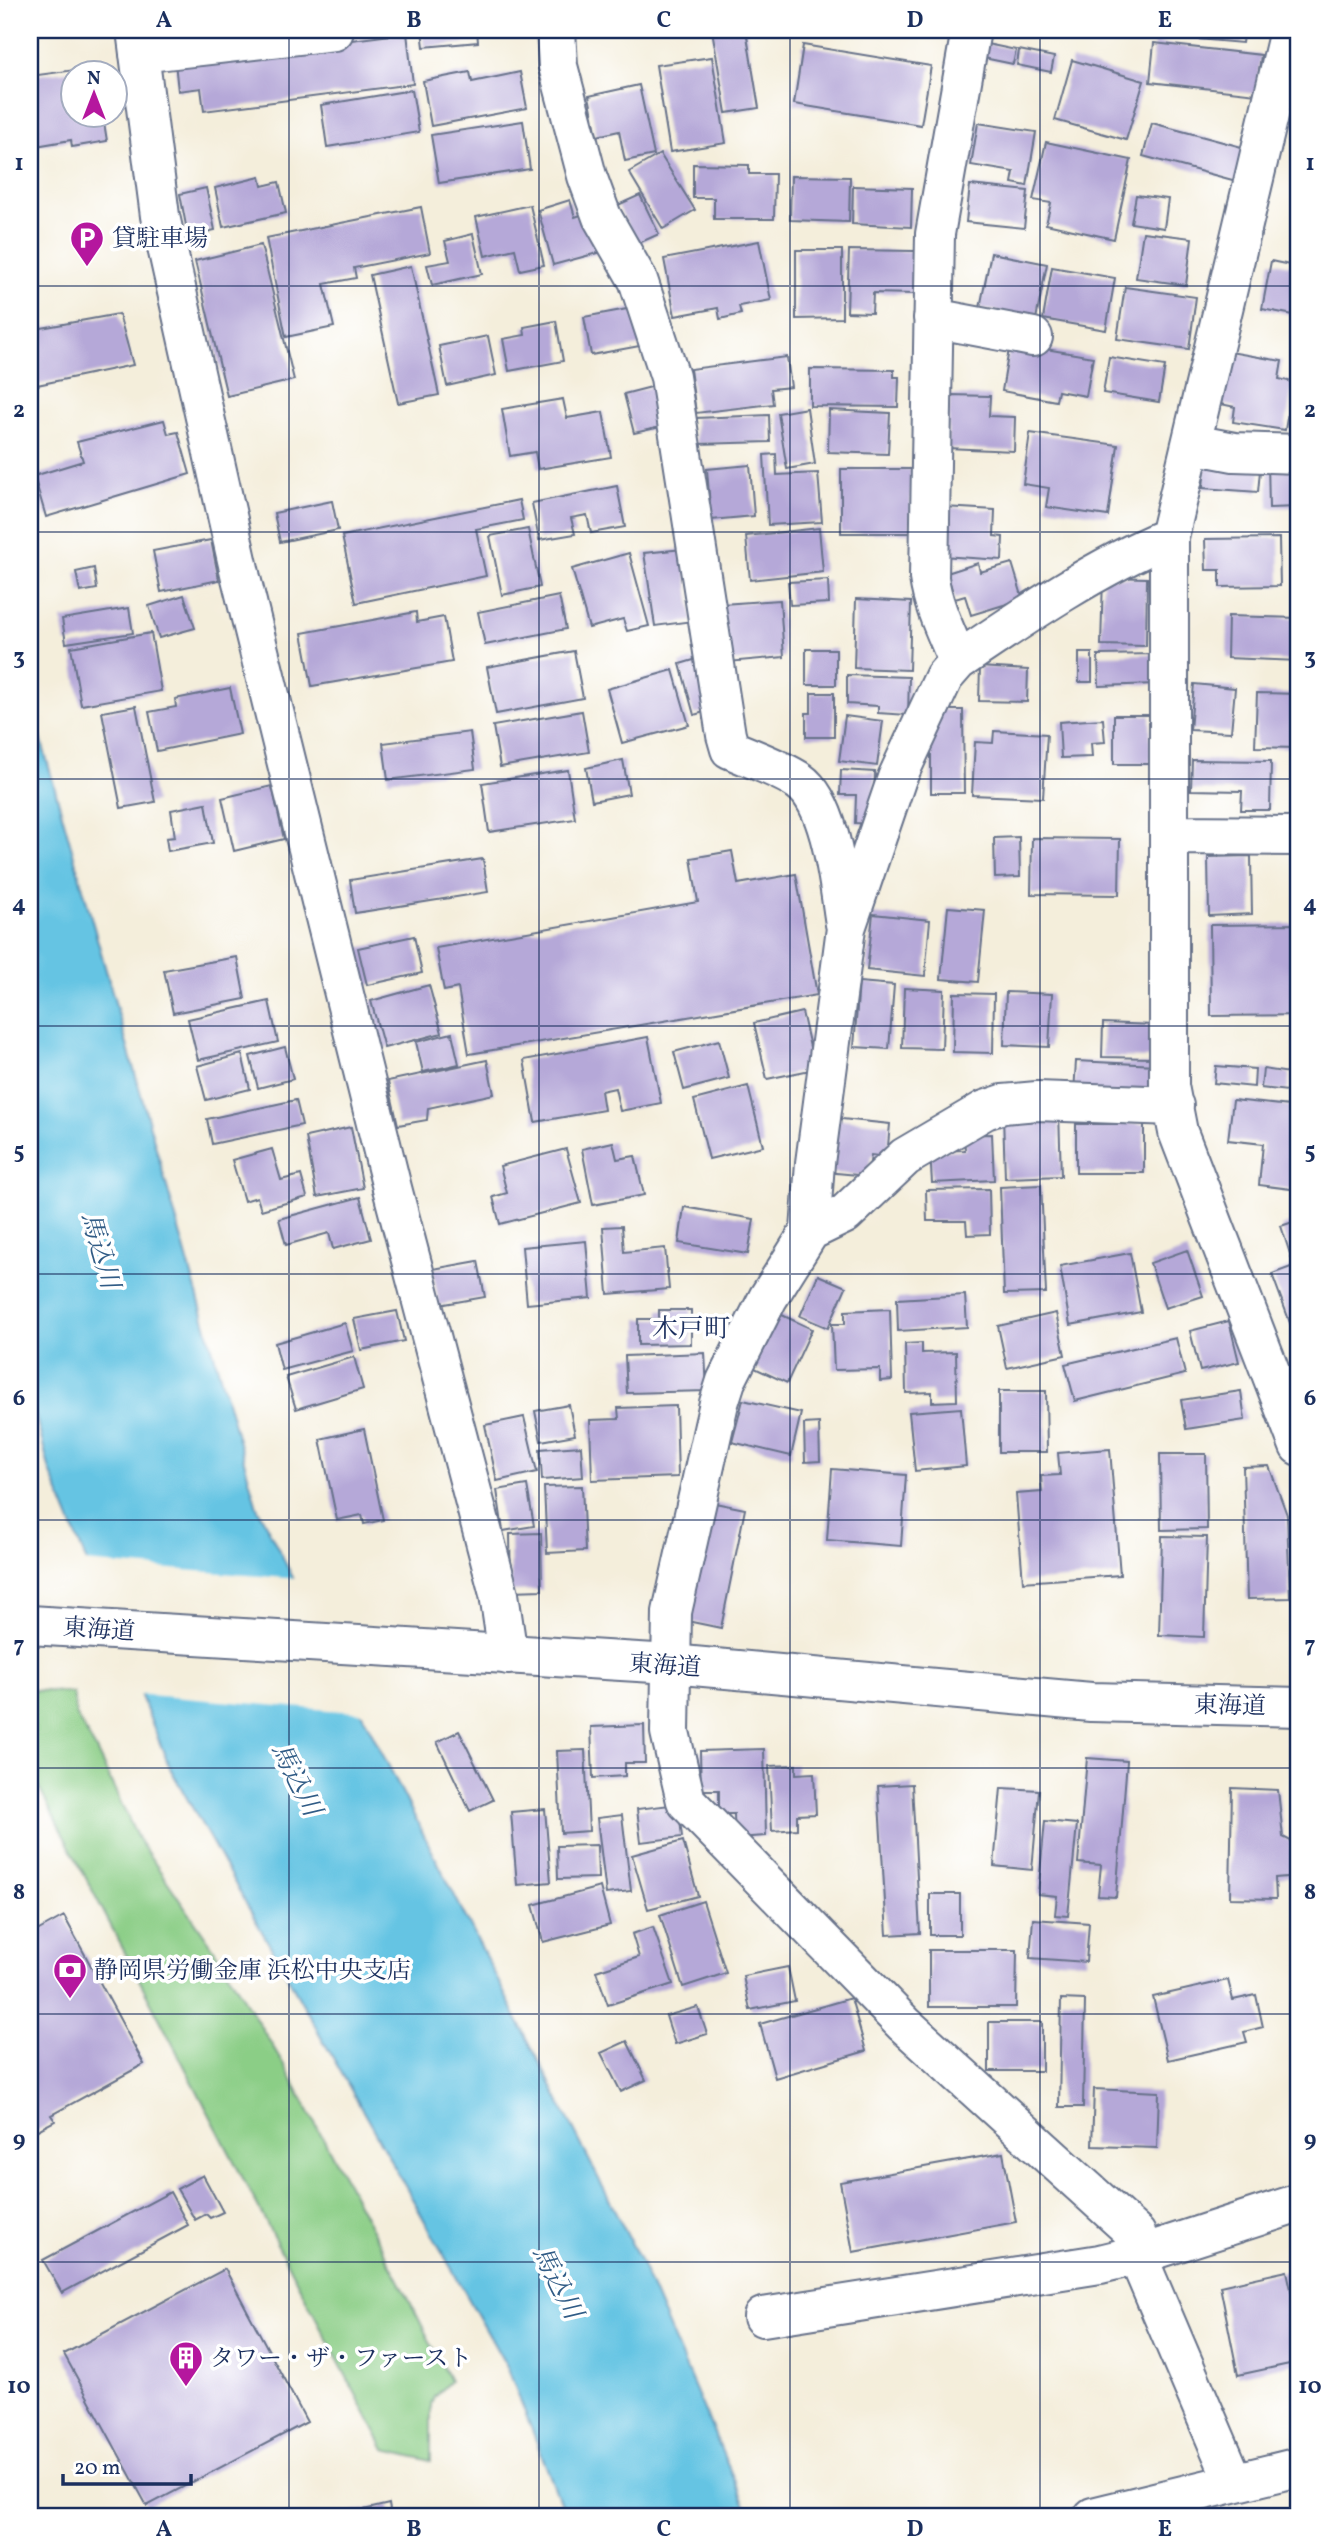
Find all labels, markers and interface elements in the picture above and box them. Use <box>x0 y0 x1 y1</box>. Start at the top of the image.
text: A <box>156 5 172 37</box>
text: B <box>406 5 422 37</box>
text: C <box>657 5 671 37</box>
text: D <box>907 5 924 37</box>
text: E <box>1158 5 1172 37</box>
north arrow <box>60 60 130 130</box>
text: N <box>87 66 101 92</box>
text: 1 <box>14 148 24 180</box>
text: 1 <box>1305 148 1315 180</box>
parking icon: 貸駐車場 <box>68 219 106 268</box>
place label: 貸駐車場 <box>112 223 208 257</box>
text: 2 <box>13 395 25 427</box>
text: 2 <box>1304 395 1316 427</box>
text: 3 <box>13 642 25 674</box>
text: 3 <box>1304 642 1316 674</box>
text: 4 <box>12 889 26 921</box>
text: 4 <box>1303 889 1317 921</box>
text: 5 <box>13 1136 25 1168</box>
text: 5 <box>1304 1136 1316 1168</box>
water label: 馬込川 <box>71 1208 128 1296</box>
district label: 木戸町 <box>652 1312 730 1348</box>
text: 6 <box>13 1383 25 1415</box>
text: 6 <box>1304 1383 1316 1415</box>
street label: 東海道 <box>62 1612 136 1650</box>
text: 7 <box>14 1630 25 1662</box>
text: 7 <box>1305 1630 1316 1662</box>
street label: 東海道 <box>628 1648 702 1686</box>
street label: 東海道 <box>1194 1689 1266 1725</box>
water label: 馬込川 <box>261 1737 330 1825</box>
text: 8 <box>13 1877 25 1909</box>
text: 8 <box>1304 1877 1316 1909</box>
bank icon: 静岡県労働金庫 浜松中央支店 <box>51 1951 89 2000</box>
place label: 静岡県労働金庫 浜松中央支店 <box>94 1955 411 1989</box>
text: 9 <box>13 2124 25 2156</box>
text: 9 <box>1304 2124 1316 2156</box>
water label: 馬込川 <box>522 2240 591 2328</box>
building icon: タワー・ザ・ファースト <box>167 2339 205 2388</box>
place label: タワー・ザ・ファースト <box>210 2343 472 2377</box>
text: 10 <box>7 2371 31 2403</box>
text: 10 <box>1298 2371 1322 2403</box>
scale bar <box>63 2442 191 2486</box>
text: 20 m <box>74 2454 120 2483</box>
text: A <box>156 2514 172 2546</box>
text: B <box>406 2514 422 2546</box>
text: C <box>657 2514 671 2546</box>
text: D <box>907 2514 924 2546</box>
text: E <box>1158 2514 1172 2546</box>

